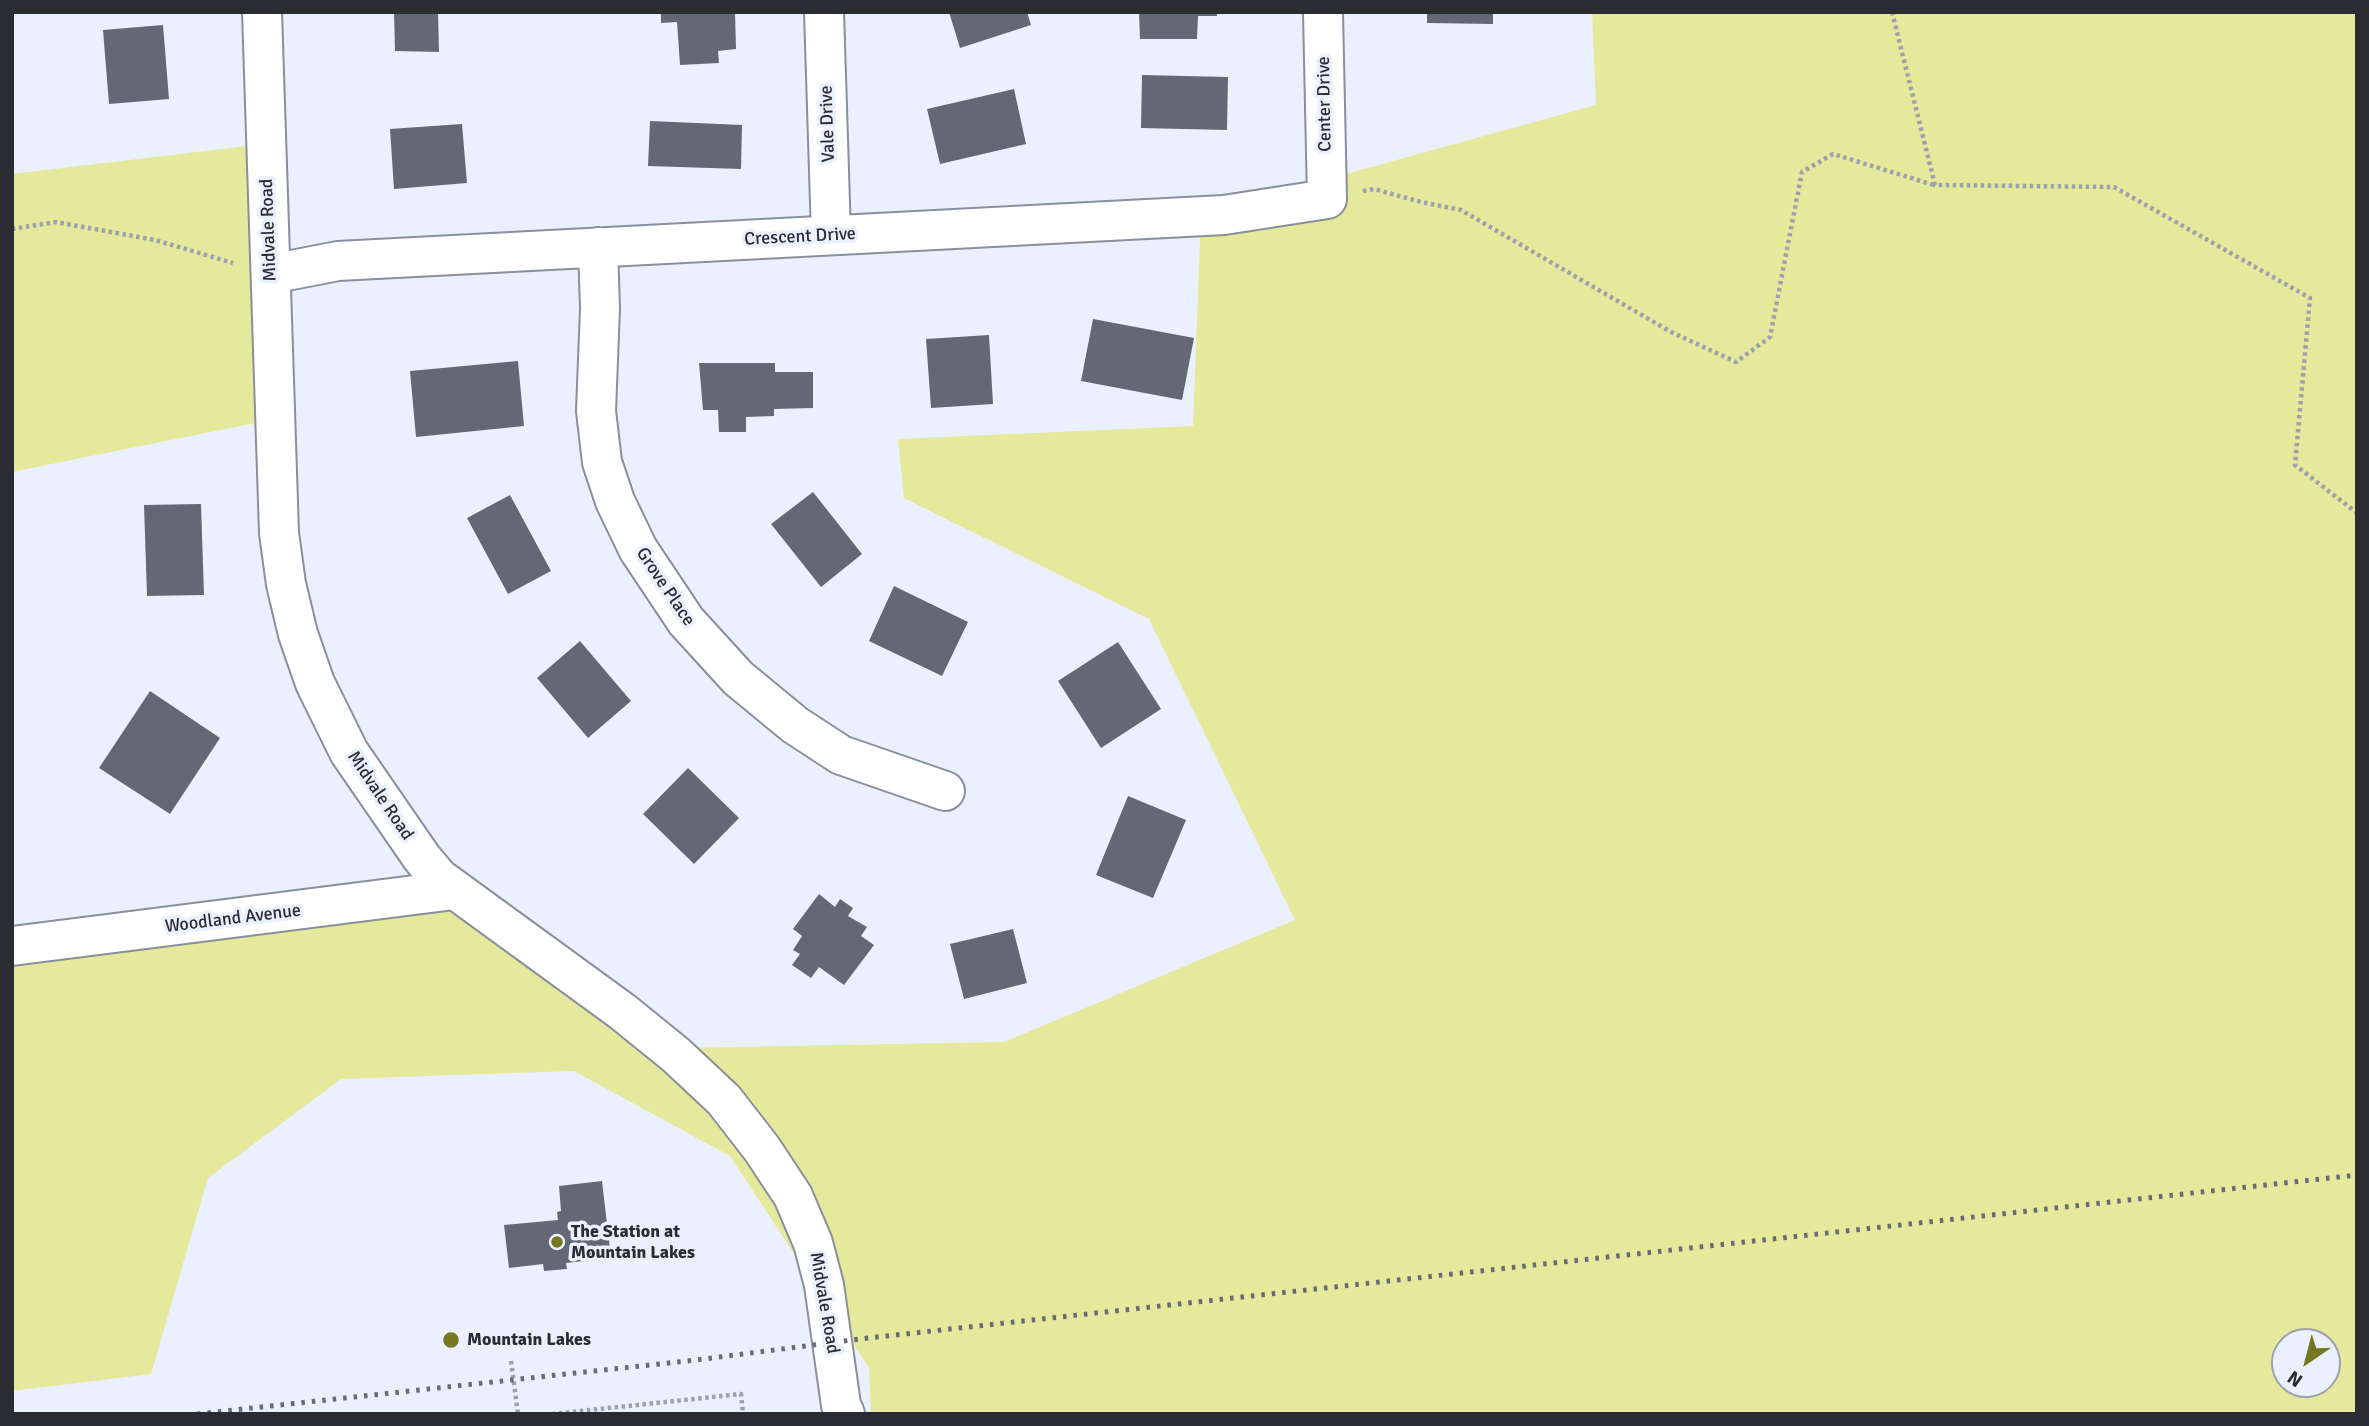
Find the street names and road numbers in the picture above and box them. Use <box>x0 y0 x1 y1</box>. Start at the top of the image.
street label: Center Drive <box>1313 56 1337 152</box>
street label: Vale Drive <box>816 85 840 163</box>
street label: Midvale Road <box>256 178 282 282</box>
street label: Crescent Drive <box>744 223 856 251</box>
street label: Grove Place <box>631 544 699 630</box>
street label: Midvale Road <box>342 747 418 845</box>
street label: Woodland Avenue <box>164 900 302 938</box>
street label: Midvale Road <box>804 1250 844 1356</box>

